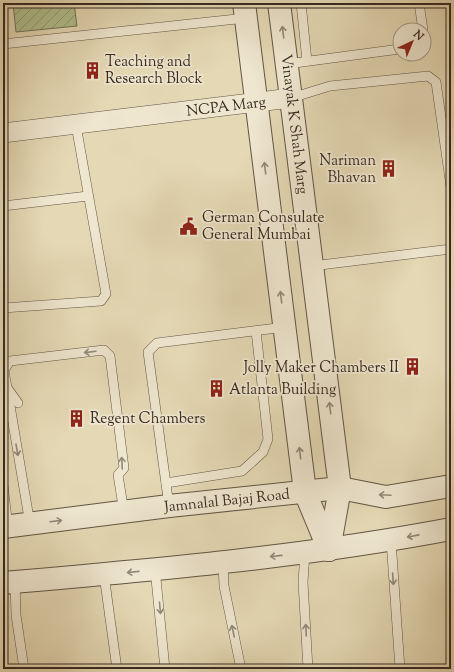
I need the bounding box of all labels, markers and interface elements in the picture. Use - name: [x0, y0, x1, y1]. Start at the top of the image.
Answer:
- north arrow: [392, 22, 432, 62]
- one-way arrow: [279, 26, 287, 39]
- text: N: [409, 26, 427, 44]
- place label: Teaching and Research Block: [105, 52, 203, 90]
- street label: Vinayak K Shah Marg: [274, 53, 313, 195]
- building icon: Teaching and Research Block: [82, 60, 102, 80]
- street label: NCPA Marg: [185, 92, 267, 123]
- place label: Nariman Bhavan: [319, 151, 376, 189]
- building icon: Nariman Bhavan: [379, 159, 399, 179]
- one-way arrow: [261, 162, 269, 175]
- place label: German Consulate General Mumbai: [202, 208, 325, 246]
- public building icon: German Consulate General Mumbai: [179, 216, 199, 236]
- one-way arrow: [277, 291, 285, 304]
- one-way arrow: [84, 348, 97, 356]
- building icon: Jolly Maker Chambers II: [402, 357, 422, 377]
- place label: Jolly Maker Chambers II: [242, 358, 399, 379]
- building icon: Atlanta Building: [206, 379, 226, 399]
- place label: Atlanta Building: [229, 380, 336, 401]
- one-way arrow: [326, 401, 334, 414]
- building icon: Regent Chambers: [67, 408, 87, 428]
- place label: Regent Chambers: [90, 409, 206, 430]
- one-way arrow: [14, 443, 22, 456]
- one-way arrow: [296, 447, 304, 460]
- one-way arrow: [119, 456, 126, 469]
- street label: Jamnalal Bajaj Road: [162, 484, 291, 519]
- one-way arrow: [379, 492, 392, 499]
- one-way arrow: [49, 517, 62, 525]
- one-way arrow: [407, 533, 420, 541]
- one-way arrow: [270, 552, 283, 560]
- one-way arrow: [127, 568, 140, 575]
- one-way arrow: [390, 572, 397, 585]
- one-way arrow: [157, 601, 164, 614]
- one-way arrow: [302, 624, 309, 637]
- one-way arrow: [229, 625, 237, 638]

